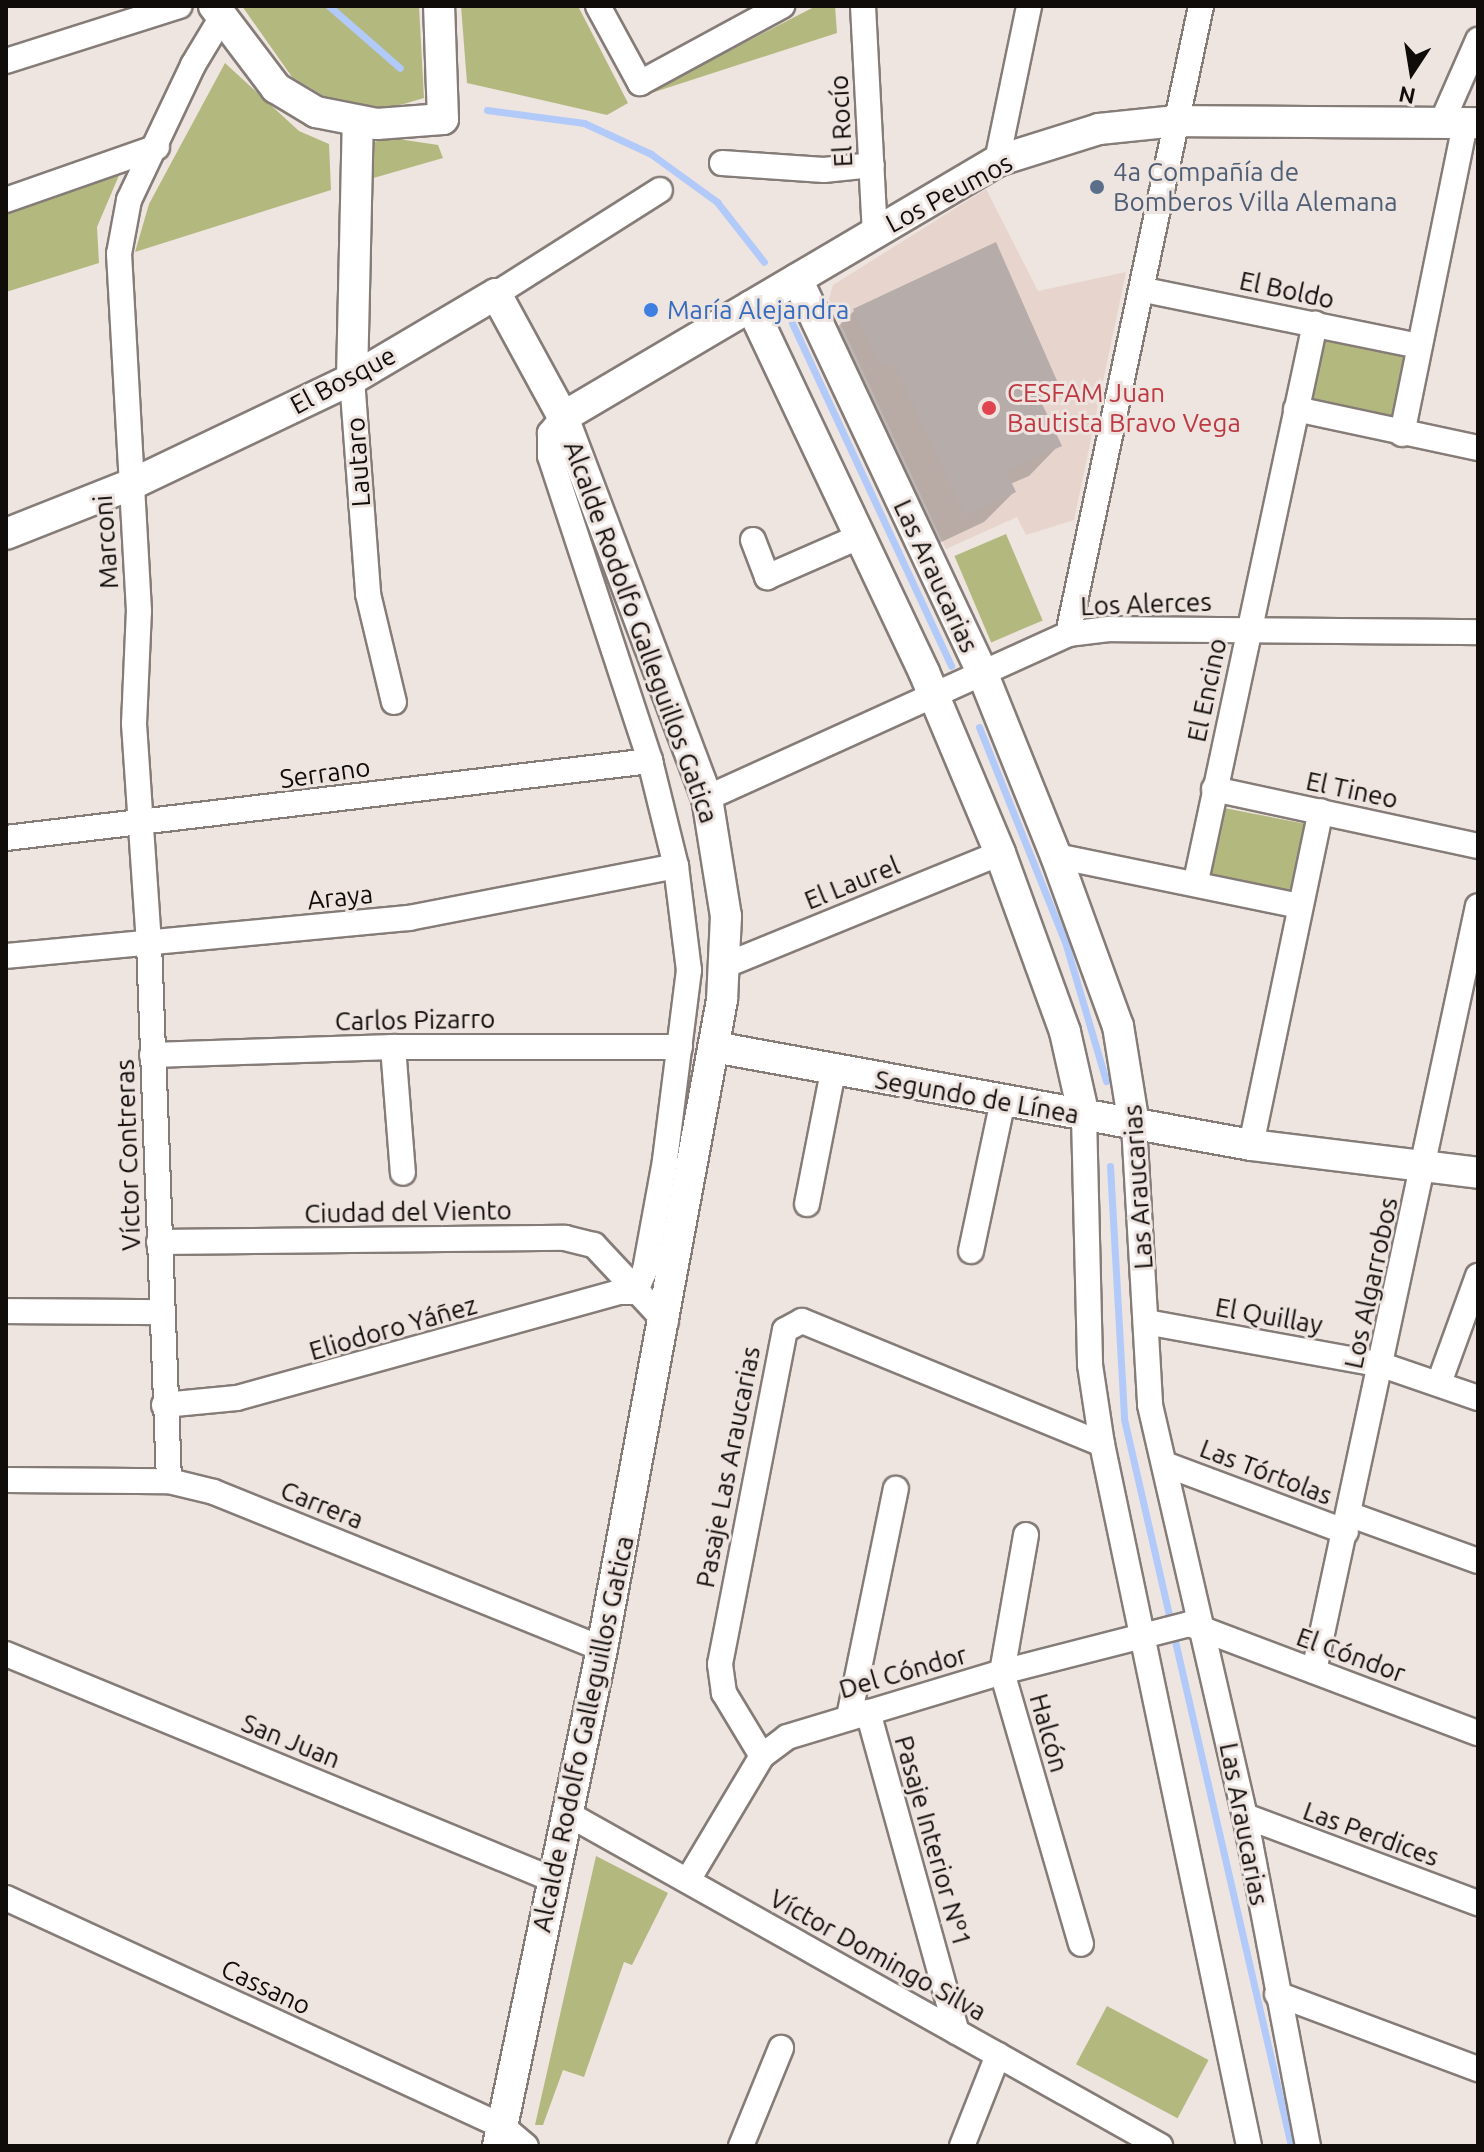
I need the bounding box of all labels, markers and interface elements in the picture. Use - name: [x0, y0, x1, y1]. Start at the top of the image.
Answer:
- north arrow: [1372, 32, 1452, 112]
- street label: El Rocío: [823, 74, 859, 168]
- text: N: [1396, 82, 1418, 110]
- street label: Los Peumos: [880, 147, 1018, 239]
- place label: 4a Compañía de Bomberos Villa Alemana: [1113, 156, 1398, 218]
- marker: 4a Compañía de Bomberos Villa Alemana: [1088, 178, 1106, 196]
- street label: El Boldo: [1237, 265, 1337, 315]
- place label: María Alejandra: [667, 294, 849, 326]
- marker: María Alejandra: [642, 301, 660, 319]
- street label: El Bosque: [285, 339, 401, 421]
- place label: CESFAM Juan Bautista Bravo Vega: [1007, 377, 1241, 438]
- marker: CESFAM Juan Bautista Bravo Vega: [978, 397, 1000, 419]
- street label: Lautaro: [339, 416, 377, 508]
- street label: Alcalde Rodolfo Galleguillos Gatica: [557, 437, 725, 827]
- street label: Marconi: [87, 494, 125, 590]
- street label: Las Araucarias: [887, 495, 985, 657]
- street label: Los Alerces: [1080, 586, 1212, 622]
- street label: El Encino: [1181, 635, 1233, 745]
- street label: Serrano: [278, 751, 372, 795]
- street label: El Tineo: [1303, 765, 1401, 815]
- street label: El Laurel: [800, 850, 904, 916]
- street label: Araya: [306, 878, 374, 916]
- street label: Carlos Pizarro: [335, 1003, 495, 1037]
- street label: Víctor Contreras: [109, 1059, 147, 1251]
- street label: Segundo de Línea: [873, 1064, 1081, 1130]
- street label: Las Araucarias: [1117, 1104, 1159, 1270]
- street label: Ciudad del Viento: [304, 1195, 512, 1229]
- street label: Los Algarrobos: [1338, 1195, 1404, 1371]
- street label: Eliodoro Yáñez: [306, 1289, 480, 1367]
- street label: El Quillay: [1213, 1291, 1325, 1341]
- street label: Pasaje Las Araucarias: [689, 1344, 767, 1590]
- street label: Las Tórtolas: [1196, 1433, 1336, 1511]
- street label: Carrera: [276, 1474, 368, 1536]
- street label: Alcalde Rodolfo Galleguillos Gatica: [526, 1533, 640, 1935]
- street label: El Cóndor: [1292, 1621, 1410, 1689]
- street label: Del Cóndor: [835, 1639, 971, 1705]
- street label: Halcón: [1023, 1690, 1075, 1776]
- street label: San Juan: [237, 1707, 345, 1775]
- street label: Pasaje Interior Nº1: [888, 1732, 978, 1950]
- street label: Las Araucarias: [1213, 1740, 1275, 1908]
- street label: Las Perdices: [1299, 1795, 1443, 1873]
- street label: Víctor Domingo Silva: [764, 1882, 992, 2028]
- street label: Cassano: [216, 1953, 316, 2021]

